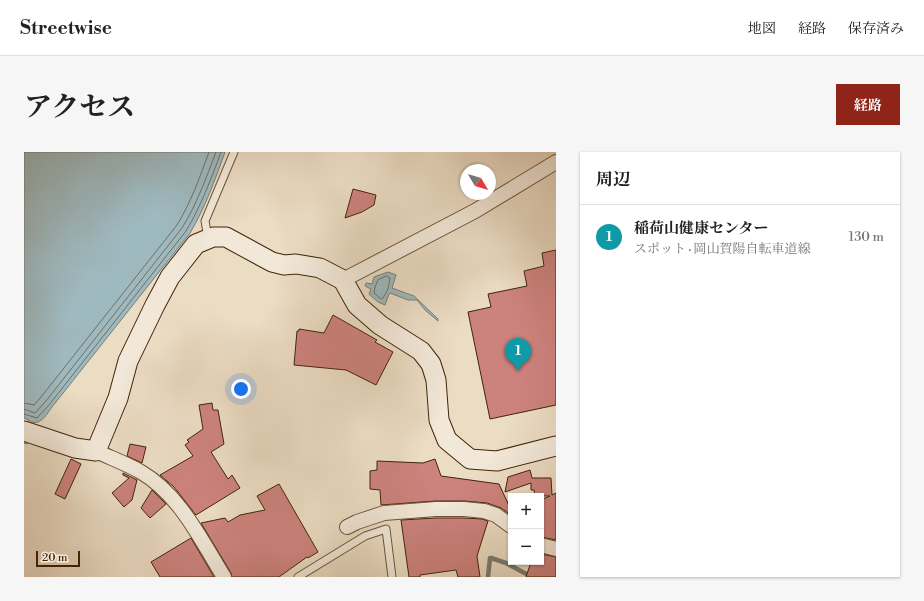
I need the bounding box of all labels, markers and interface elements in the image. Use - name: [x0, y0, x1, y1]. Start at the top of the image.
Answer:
- text: Streetwise: [20, 16, 112, 40]
- text: 地図: [748, 20, 776, 38]
- text: 経路: [798, 20, 826, 38]
- text: 保存済み: [848, 20, 904, 38]
- button: 経路: [836, 84, 900, 125]
- text: アクセス: [24, 90, 135, 125]
- north arrow: [460, 164, 496, 200]
- text: 周辺: [596, 169, 630, 191]
- text: 稲荷山健康センター: [634, 219, 768, 238]
- text: 1: [606, 229, 612, 245]
- text: 130 m: [849, 229, 884, 245]
- text: スポット · 岡山賀陽自転車道線: [634, 241, 811, 257]
- pin: 1: [505, 338, 531, 371]
- your location: [231, 379, 251, 399]
- map controls: [508, 493, 544, 565]
- button: +: [508, 493, 544, 529]
- button: −: [508, 529, 544, 565]
- scale bar: [36, 549, 80, 568]
- text: 20 m: [42, 551, 67, 565]

